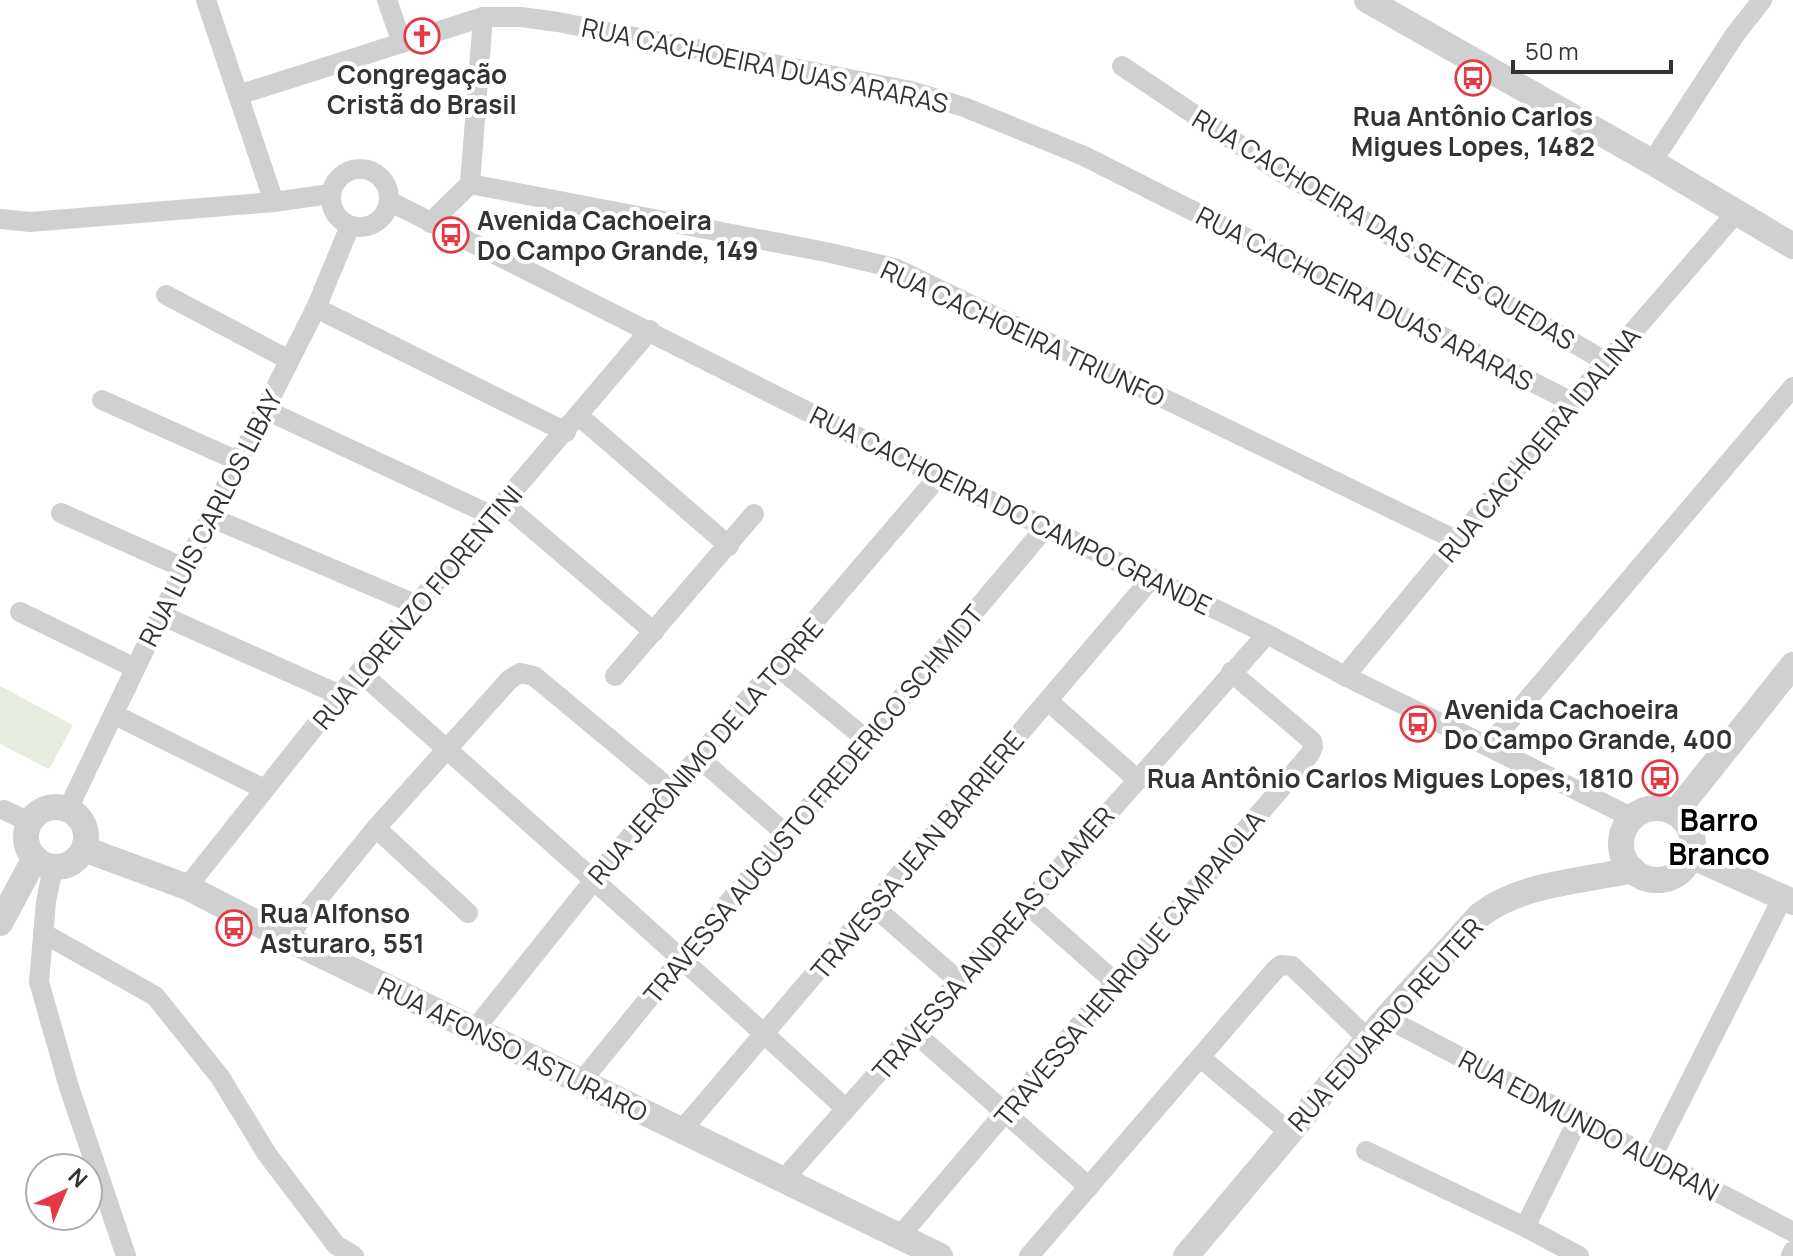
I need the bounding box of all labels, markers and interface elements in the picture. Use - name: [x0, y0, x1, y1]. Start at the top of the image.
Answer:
- street label: RUA CACHOEIRA DUAS ARARAS: [579, 9, 951, 121]
- church icon: Congregação Cristã do Brasil: [403, 17, 441, 55]
- scale bar: [1513, 24, 1671, 74]
- text: 50 m: [1525, 34, 1579, 67]
- place label: Congregação Cristã do Brasil: [327, 56, 517, 122]
- bus stop icon: Rua Antônio Carlos Migues Lopes, 1482: [1454, 59, 1492, 97]
- place label: Rua Antônio Carlos Migues Lopes, 1482: [1351, 98, 1595, 164]
- street label: RUA CACHOEIRA DAS SETES QUEDAS: [1186, 100, 1582, 358]
- street label: RUA CACHOEIRA DUAS ARARAS: [1190, 197, 1540, 399]
- place label: Avenida Cachoeira Do Campo Grande, 149: [477, 202, 758, 268]
- bus stop icon: Avenida Cachoeira Do Campo Grande, 149: [432, 216, 470, 254]
- street label: RUA CACHOEIRA TRIUNFO: [875, 251, 1171, 415]
- street label: RUA CACHOEIRA IDALINA: [1430, 319, 1648, 569]
- street label: RUA LUIS CARLOS LIBAY: [130, 383, 290, 652]
- street label: RUA CACHOEIRA DO CAMPO GRANDE: [804, 397, 1218, 623]
- street label: RUA LORENZO FIORENTINI: [304, 477, 530, 737]
- street label: TRAVESSA AUGUSTO FREDERICO SCHMIDT: [635, 597, 991, 1011]
- street label: RUA JERÔNIMO DE LA TORRE: [579, 610, 831, 892]
- place label: Avenida Cachoeira Do Campo Grande, 400: [1444, 691, 1733, 757]
- bus stop icon: Avenida Cachoeira Do Campo Grande, 400: [1399, 705, 1437, 743]
- street label: TRAVESSA JEAN BARRIERE: [802, 723, 1032, 987]
- bus stop icon: Rua Antônio Carlos Migues Lopes, 1810: [1641, 759, 1679, 797]
- place label: Rua Antônio Carlos Migues Lopes, 1810: [1147, 760, 1634, 796]
- street label: TRAVESSA ANDREAS CLAMER: [864, 798, 1122, 1088]
- district label: Barro Branco: [1668, 799, 1770, 874]
- street label: TRAVESSA HENRIQUE CAMPAIOLA: [986, 802, 1272, 1134]
- place label: Rua Alfonso Asturaro, 551: [260, 895, 425, 961]
- bus stop icon: Rua Alfonso Asturaro, 551: [215, 909, 253, 947]
- street label: RUA EDUARDO REUTER: [1279, 909, 1491, 1139]
- street label: RUA AFONSO ASTURARO: [372, 968, 654, 1130]
- street label: RUA EDMUNDO AUDRAN: [1453, 1041, 1725, 1209]
- north arrow: [24, 1152, 104, 1232]
- text: N: [62, 1161, 94, 1194]

